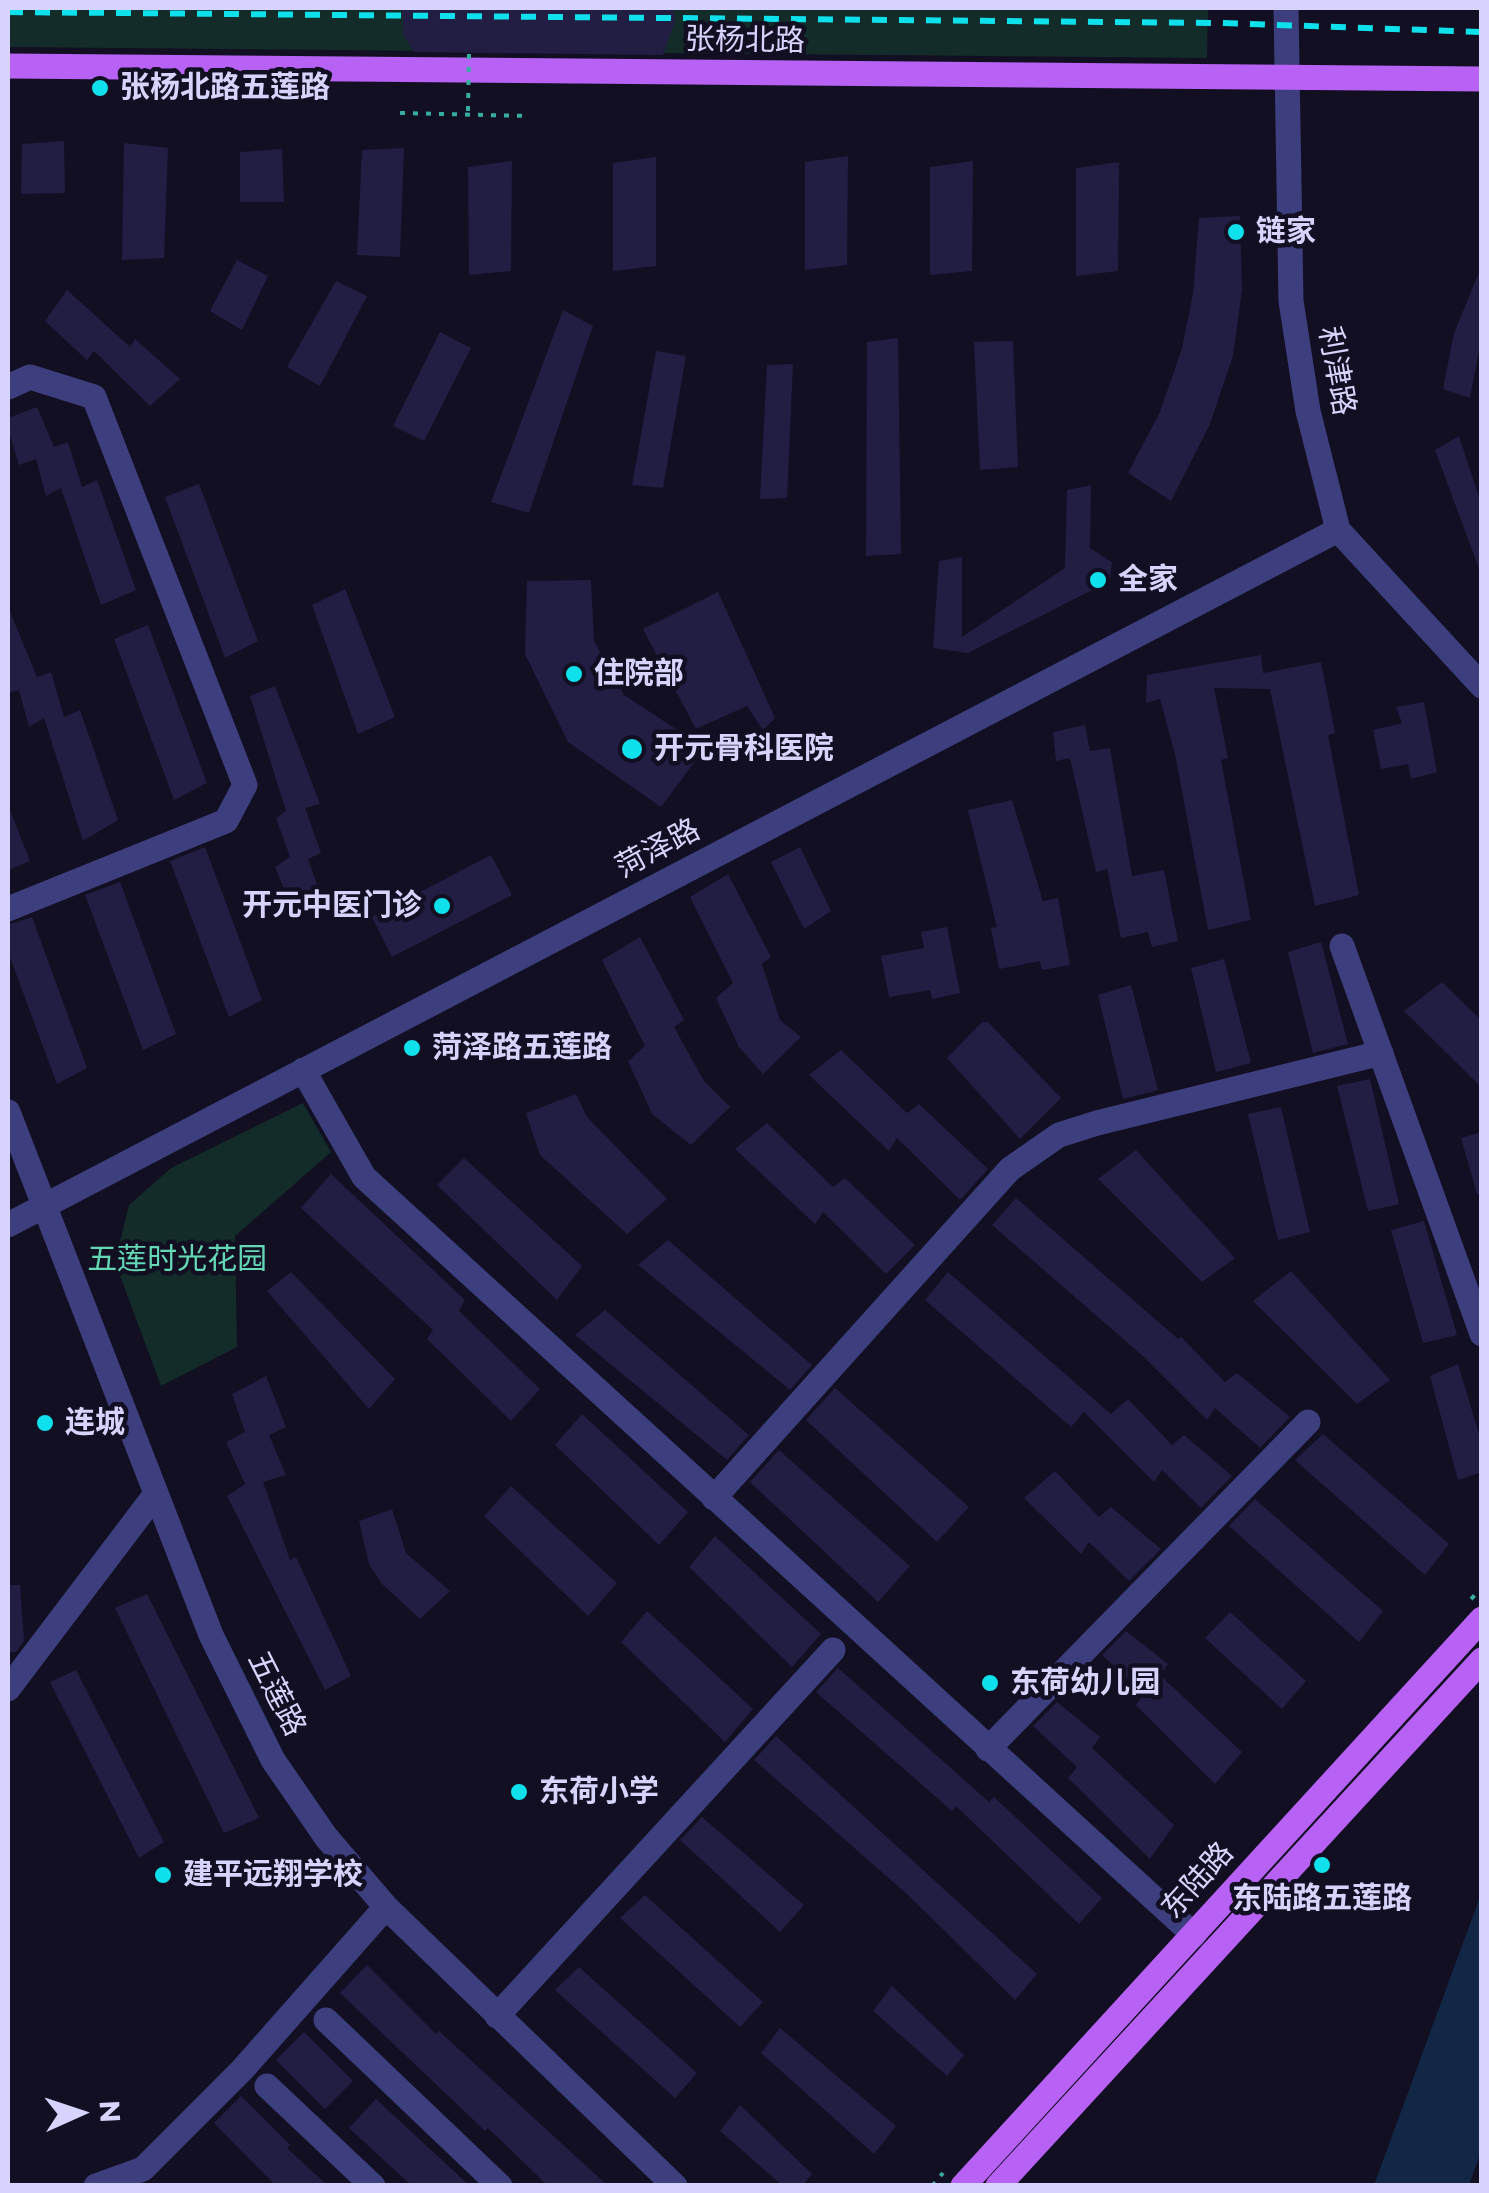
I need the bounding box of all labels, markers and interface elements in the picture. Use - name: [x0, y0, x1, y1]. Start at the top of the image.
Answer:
- street label: 张杨北路: [685, 22, 805, 60]
- place label: 张杨北路五莲路: [120, 70, 330, 106]
- marker: 张杨北路五莲路: [89, 77, 111, 99]
- place label: 链家: [1256, 214, 1316, 250]
- marker: 链家: [1225, 221, 1247, 243]
- street label: 利津路: [1310, 324, 1362, 418]
- place label: 全家: [1118, 562, 1178, 598]
- marker: 全家: [1087, 569, 1109, 591]
- place label: 住院部: [594, 656, 684, 692]
- marker: 住院部: [563, 663, 585, 685]
- place label: 开元骨科医院: [654, 731, 834, 767]
- marker: 开元骨科医院: [619, 736, 645, 762]
- street label: 菏泽路: [610, 812, 706, 886]
- place label: 开元中医门诊: [242, 888, 422, 924]
- marker: 开元中医门诊: [431, 895, 453, 917]
- place label: 菏泽路五莲路: [432, 1030, 612, 1066]
- marker: 菏泽路五莲路: [401, 1037, 423, 1059]
- park label: 五莲时光花园: [87, 1242, 267, 1278]
- place label: 连城: [65, 1405, 125, 1441]
- marker: 连城: [34, 1412, 56, 1434]
- street label: 五莲路: [240, 1646, 312, 1742]
- place label: 东荷幼儿园: [1010, 1665, 1160, 1701]
- marker: 东荷幼儿园: [979, 1672, 1001, 1694]
- place label: 东荷小学: [539, 1774, 659, 1810]
- marker: 东荷小学: [508, 1781, 530, 1803]
- street label: 东陆路: [1155, 1836, 1241, 1926]
- marker: 东陆路五莲路: [1311, 1854, 1333, 1876]
- place label: 建平远翔学校: [183, 1857, 363, 1893]
- marker: 建平远翔学校: [152, 1864, 174, 1886]
- place label: 东陆路五莲路: [1232, 1881, 1412, 1917]
- north arrow: [30, 2063, 130, 2163]
- text: N: [92, 2099, 128, 2124]

